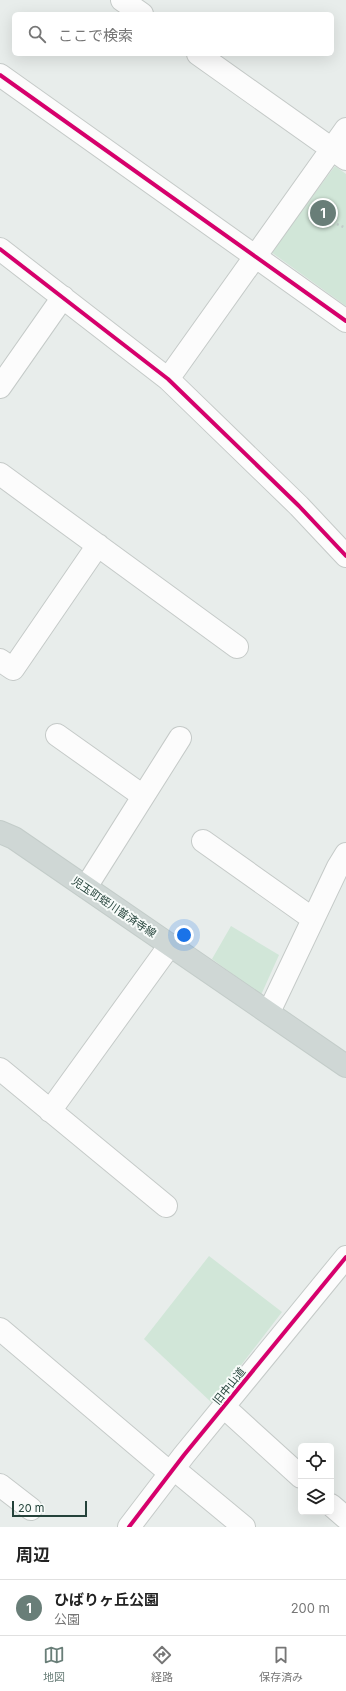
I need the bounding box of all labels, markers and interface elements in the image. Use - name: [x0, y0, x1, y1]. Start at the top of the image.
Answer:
- search box: [12, 12, 334, 56]
- icon: search: [26, 23, 48, 45]
- text: ここで検索: [58, 26, 133, 45]
- pin: 1: [310, 198, 336, 228]
- street label: 児玉町蛭川普済寺線: [69, 874, 159, 940]
- your location: [174, 925, 194, 945]
- street label: 旧中山道: [210, 1364, 248, 1408]
- map controls: [298, 1443, 334, 1515]
- button: locate: [298, 1443, 334, 1479]
- button: layers: [298, 1479, 334, 1515]
- scale bar: [12, 1499, 87, 1518]
- text: 20 m: [18, 1501, 44, 1515]
- text: 周辺: [16, 1545, 50, 1565]
- text: ひばりヶ丘公園: [54, 1590, 159, 1609]
- text: 1: [26, 1600, 32, 1616]
- text: 200 m: [291, 1600, 330, 1616]
- text: 公園: [54, 1611, 80, 1627]
- tab: 地図: [43, 1644, 65, 1684]
- tab: 経路: [151, 1644, 173, 1684]
- tab: 保存済み: [259, 1644, 303, 1684]

